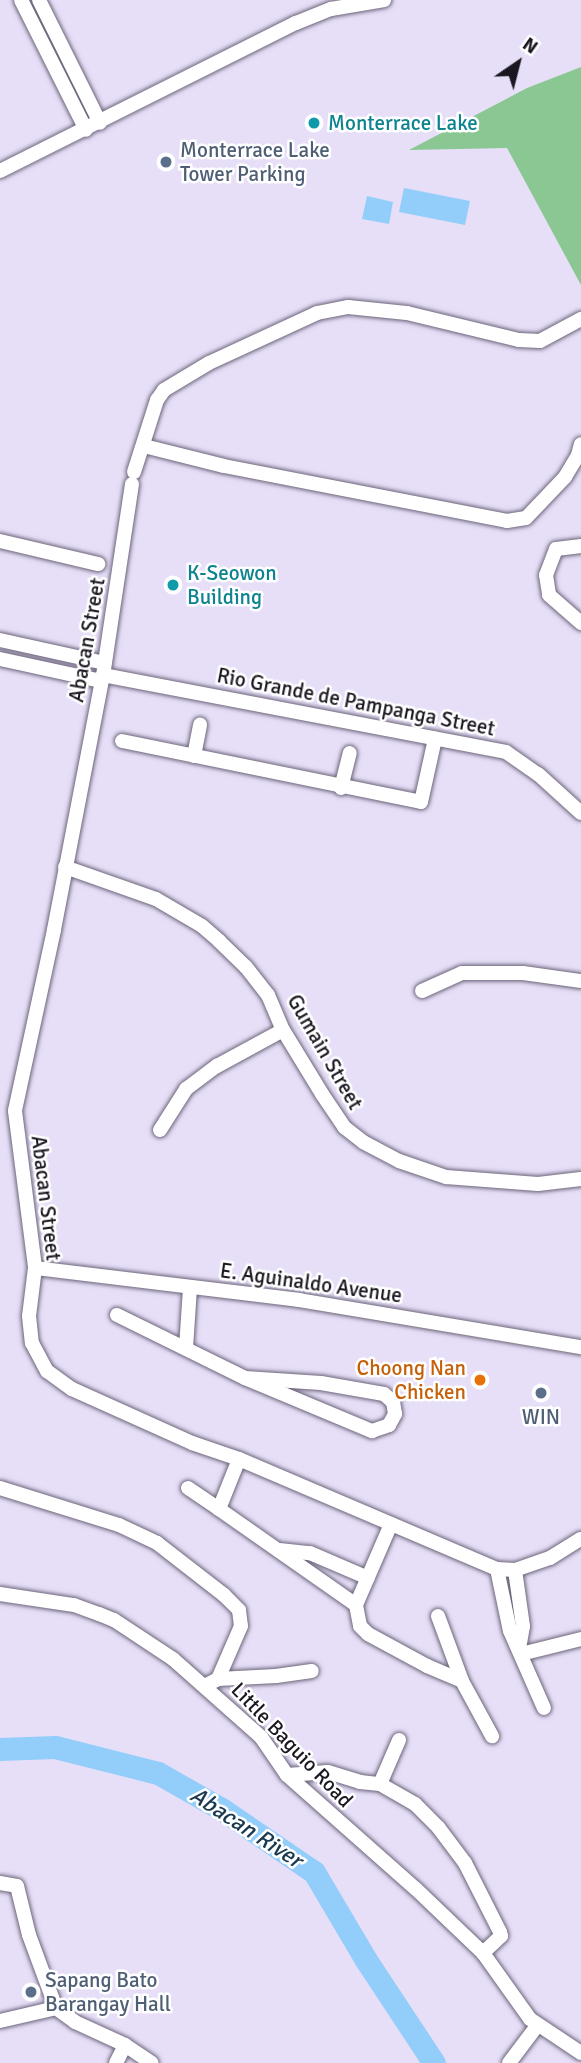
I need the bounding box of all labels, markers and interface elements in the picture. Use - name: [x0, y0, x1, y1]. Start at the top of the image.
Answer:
- north arrow: [483, 28, 553, 98]
- text: N: [518, 32, 542, 59]
- place label: Monterrace Lake: [328, 110, 478, 136]
- marker: Monterrace Lake: [306, 115, 322, 131]
- place label: Monterrace Lake Tower Parking: [180, 137, 330, 187]
- marker: Monterrace Lake Tower Parking: [158, 154, 174, 170]
- place label: K-Seowon Building: [187, 560, 277, 610]
- street label: Abacan Street: [64, 576, 110, 704]
- marker: K-Seowon Building: [165, 577, 181, 593]
- street label: Rio Grande de Pampanga Street: [215, 663, 497, 741]
- street label: Gumain Street: [282, 990, 368, 1114]
- street label: Abacan Street: [26, 1134, 66, 1262]
- street label: E. Aguinaldo Avenue: [218, 1258, 404, 1308]
- place label: Choong Nan Chicken: [357, 1355, 466, 1405]
- marker: Choong Nan Chicken: [472, 1372, 488, 1388]
- marker: WIN: [533, 1385, 549, 1401]
- place label: WIN: [522, 1404, 560, 1430]
- street label: Little Baguio Road: [226, 1677, 358, 1813]
- water label: Abacan River: [185, 1782, 307, 1874]
- place label: Sapang Bato Barangay Hall: [45, 1967, 171, 2017]
- marker: Sapang Bato Barangay Hall: [23, 1984, 39, 2000]

